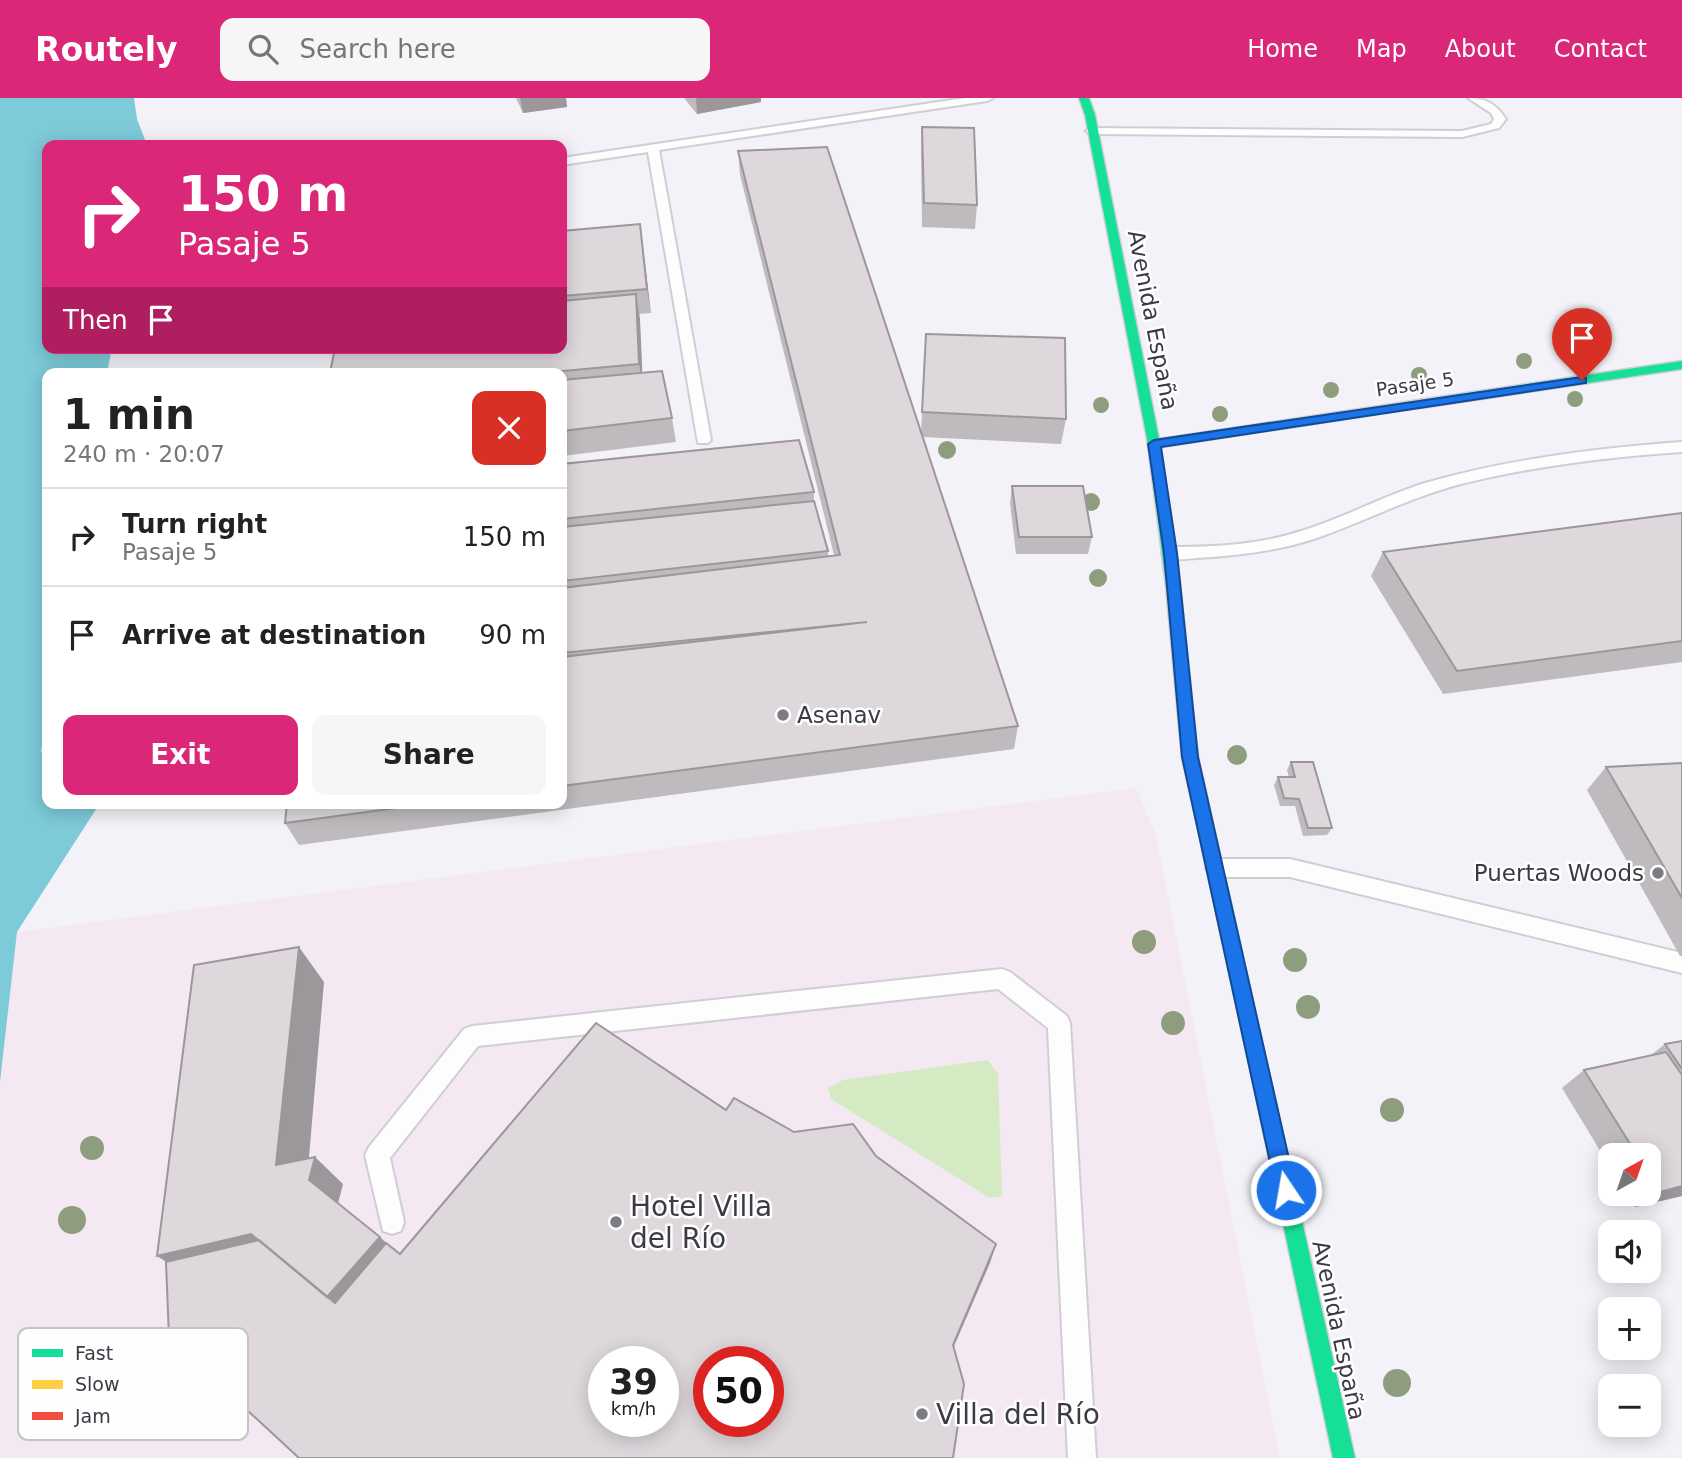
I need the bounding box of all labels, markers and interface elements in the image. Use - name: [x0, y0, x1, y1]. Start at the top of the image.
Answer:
- search box: [220, 18, 710, 81]
- text: Routely: [35, 30, 178, 69]
- icon: search: [244, 30, 282, 68]
- text: Search here: [300, 34, 456, 64]
- text: Home: [1247, 35, 1318, 63]
- text: Map: [1356, 35, 1407, 63]
- text: About: [1445, 35, 1516, 63]
- text: Contact: [1554, 35, 1647, 63]
- text: 150 m: [178, 166, 348, 223]
- icon: right: [63, 168, 154, 259]
- text: Pasaje 5: [178, 225, 311, 263]
- street label: Avenida España: [1123, 228, 1183, 412]
- icon: arrive: [142, 301, 180, 339]
- text: Then: [63, 305, 128, 335]
- pin: [1552, 308, 1612, 380]
- icon: arrive: [1563, 319, 1601, 357]
- street label: Pasaje 5: [1374, 368, 1456, 400]
- text: 1 min: [63, 390, 195, 439]
- button: close: [472, 391, 546, 465]
- text: 240 m · 20:07: [63, 441, 225, 467]
- text: Turn right: [122, 509, 267, 539]
- icon: right: [63, 518, 101, 556]
- text: 150 m: [463, 522, 546, 552]
- text: Pasaje 5: [122, 539, 218, 565]
- icon: arrive: [63, 616, 101, 654]
- text: Arrive at destination: [122, 620, 426, 650]
- text: 90 m: [479, 620, 546, 650]
- place label: Asenav: [797, 702, 881, 728]
- marker: Asenav: [775, 707, 791, 723]
- button: Exit: [63, 715, 298, 795]
- button: Share: [312, 715, 546, 795]
- place label: Puertas Woods: [1474, 860, 1644, 886]
- marker: Puertas Woods: [1650, 865, 1666, 881]
- north arrow: [1598, 1143, 1661, 1206]
- map controls: [1598, 1143, 1661, 1437]
- position arrow: [1249, 1153, 1323, 1227]
- place label: Hotel Villa del Río: [630, 1190, 772, 1255]
- marker: Hotel Villa del Río: [608, 1214, 624, 1230]
- button: sound: [1598, 1220, 1661, 1283]
- street label: Avenida España: [1307, 1238, 1371, 1422]
- button: +: [1598, 1297, 1661, 1360]
- legend: [18, 1328, 248, 1440]
- text: Fast: [75, 1342, 113, 1364]
- speed limit sign: 50: [693, 1346, 784, 1437]
- text: 39: [609, 1362, 658, 1402]
- text: Slow: [75, 1373, 120, 1395]
- button: −: [1598, 1374, 1661, 1437]
- text: km/h: [611, 1398, 656, 1419]
- place label: Villa del Río: [936, 1398, 1100, 1431]
- text: Jam: [74, 1405, 111, 1427]
- marker: Villa del Río: [914, 1406, 930, 1422]

